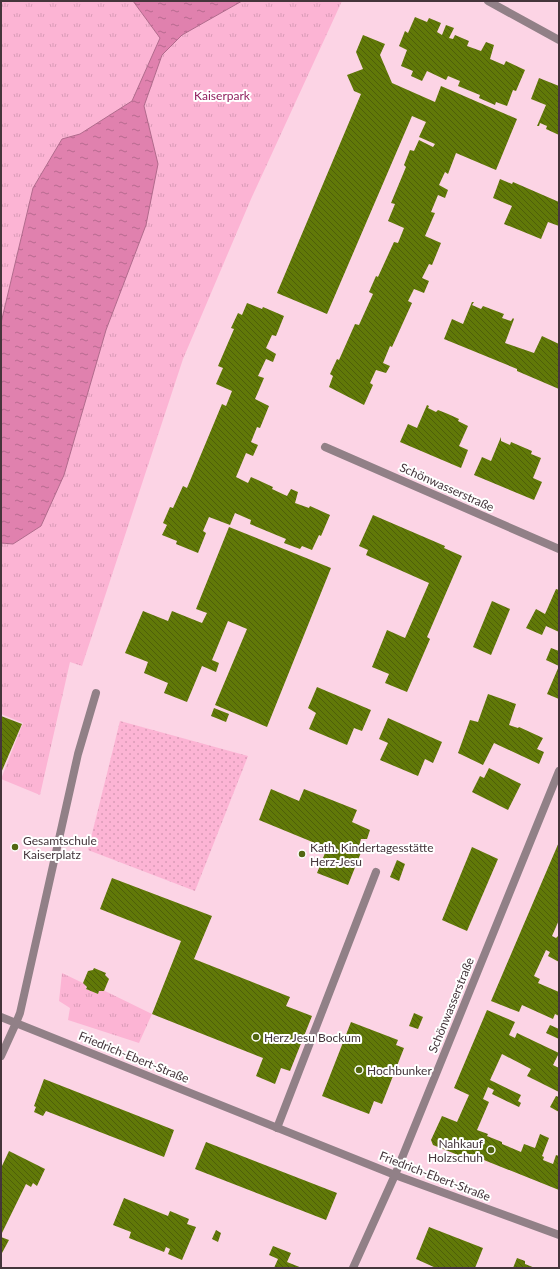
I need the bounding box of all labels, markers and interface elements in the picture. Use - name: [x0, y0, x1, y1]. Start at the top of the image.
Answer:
- park label: Kaiserpark: [194, 88, 251, 103]
- street label: Schönwasserstraße: [397, 459, 497, 515]
- place label: Gesamtschule Kaiserplatz: [23, 833, 97, 862]
- place label: Kath. Kindertagesstätte Herz-Jesu: [310, 840, 433, 869]
- marker: Gesamtschule Kaiserplatz: [10, 842, 20, 852]
- marker: Kath. Kindertagesstätte Herz-Jesu: [297, 849, 307, 859]
- street label: Schönwasserstraße: [425, 955, 477, 1055]
- street label: Friedrich-Ebert-Straße: [77, 1028, 191, 1086]
- place label: Herz Jesu Bockum: [264, 1030, 361, 1045]
- marker: Herz Jesu Bockum: [251, 1032, 261, 1042]
- place label: Hochbunker: [367, 1063, 432, 1078]
- marker: Hochbunker: [354, 1065, 364, 1075]
- place label: Nahkauf Holzschuh: [428, 1136, 484, 1165]
- marker: Nahkauf Holzschuh: [486, 1145, 496, 1155]
- street label: Friedrich-Ebert-Straße: [377, 1148, 493, 1204]

